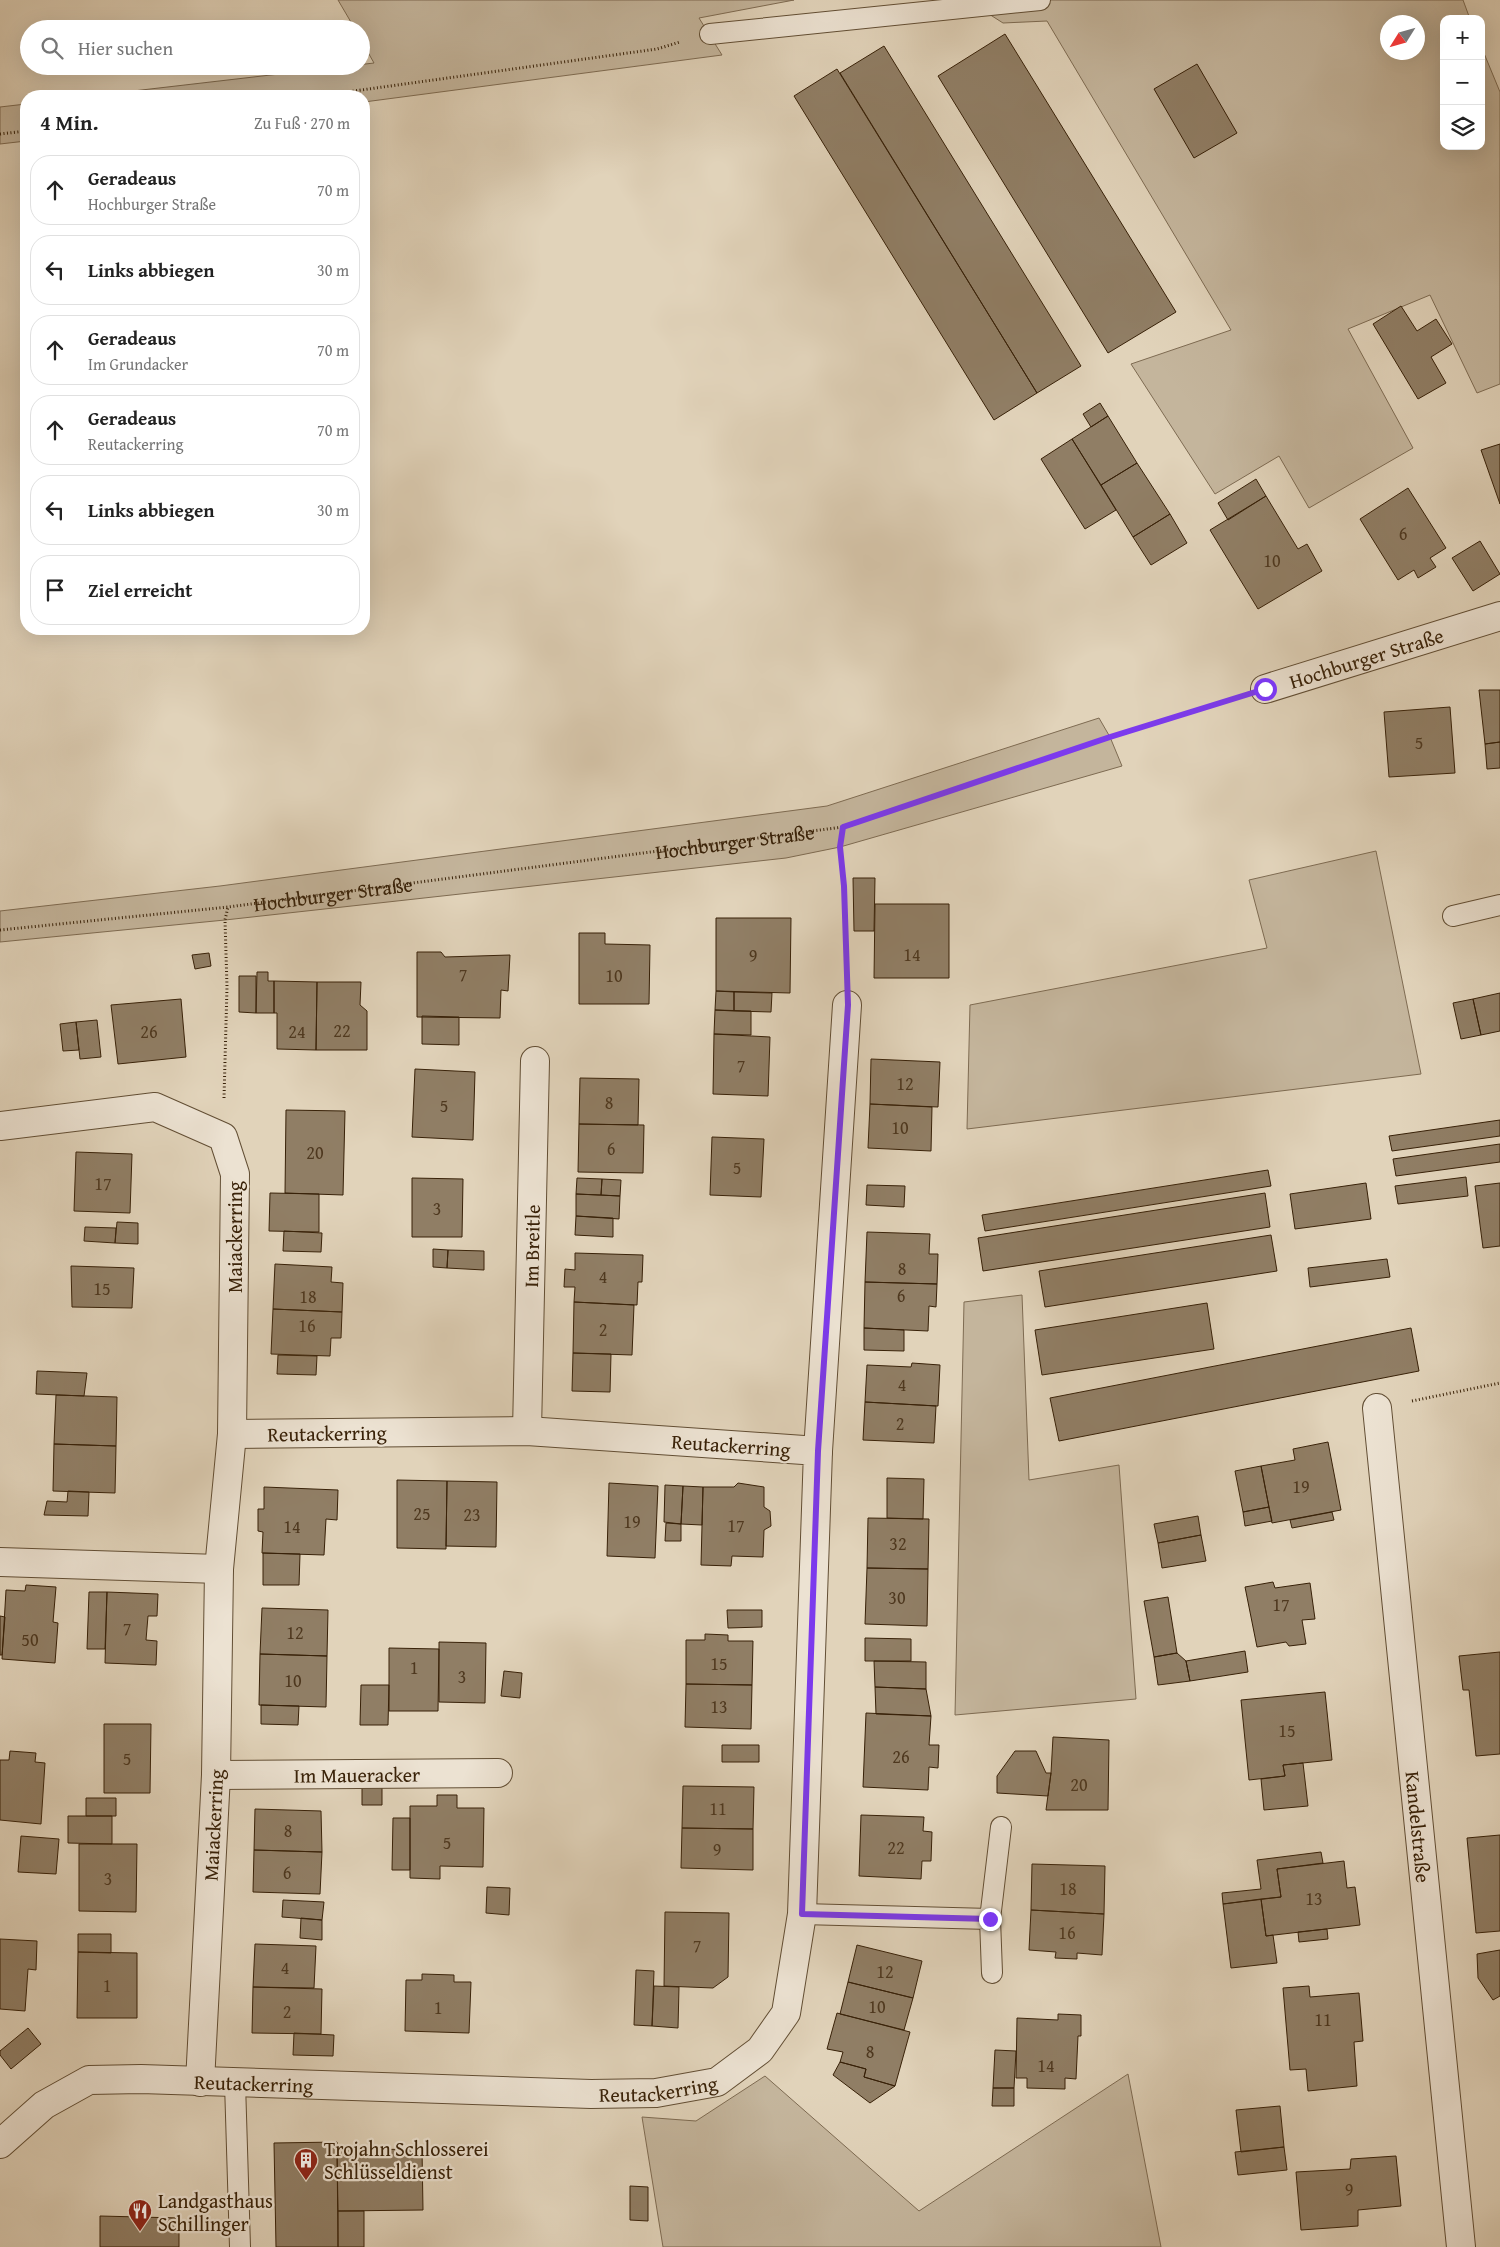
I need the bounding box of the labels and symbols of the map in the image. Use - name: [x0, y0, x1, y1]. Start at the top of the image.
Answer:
- north arrow: [1380, 15, 1425, 60]
- house number: 6: [1399, 520, 1407, 547]
- house number: 10: [1263, 547, 1281, 574]
- street label: Hochburger Straße: [1285, 620, 1447, 695]
- route start: [1254, 678, 1277, 701]
- house number: 5: [1415, 729, 1423, 756]
- street label: Hochburger Straße: [653, 816, 816, 866]
- street label: Hochburger Straße: [252, 869, 414, 918]
- house number: 14: [903, 941, 921, 968]
- house number: 9: [749, 942, 757, 969]
- house number: 7: [459, 961, 467, 988]
- house number: 10: [605, 962, 623, 989]
- house number: 22: [333, 1017, 351, 1044]
- house number: 26: [140, 1018, 158, 1045]
- house number: 24: [288, 1018, 306, 1045]
- house number: 7: [737, 1052, 745, 1079]
- house number: 12: [896, 1070, 914, 1097]
- house number: 8: [605, 1089, 613, 1116]
- house number: 5: [440, 1092, 448, 1119]
- house number: 10: [891, 1114, 909, 1141]
- house number: 6: [607, 1135, 615, 1162]
- house number: 20: [306, 1139, 324, 1166]
- house number: 5: [733, 1154, 741, 1181]
- house number: 17: [94, 1170, 112, 1197]
- street label: Maiackerring: [220, 1181, 249, 1293]
- house number: 3: [433, 1195, 441, 1222]
- street label: Im Breitle: [516, 1204, 546, 1288]
- house number: 8: [898, 1255, 906, 1282]
- house number: 4: [599, 1263, 607, 1290]
- house number: 15: [93, 1275, 111, 1302]
- house number: 6: [897, 1282, 905, 1309]
- house number: 18: [299, 1283, 317, 1310]
- house number: 16: [298, 1312, 316, 1339]
- house number: 2: [599, 1316, 607, 1343]
- house number: 4: [898, 1371, 906, 1398]
- house number: 2: [896, 1410, 904, 1437]
- street label: Reutackerring: [267, 1417, 387, 1449]
- street label: Reutackerring: [671, 1426, 792, 1464]
- house number: 19: [1292, 1473, 1310, 1500]
- house number: 25: [413, 1500, 431, 1527]
- house number: 23: [463, 1501, 481, 1528]
- house number: 19: [623, 1508, 641, 1535]
- house number: 17: [727, 1512, 745, 1539]
- house number: 14: [283, 1513, 301, 1540]
- house number: 32: [889, 1530, 907, 1557]
- house number: 30: [888, 1584, 906, 1611]
- house number: 17: [1272, 1591, 1290, 1618]
- house number: 7: [123, 1615, 131, 1642]
- house number: 12: [286, 1619, 304, 1646]
- house number: 50: [21, 1626, 39, 1653]
- house number: 15: [710, 1650, 728, 1677]
- house number: 1: [410, 1654, 418, 1681]
- house number: 3: [458, 1663, 466, 1690]
- house number: 10: [284, 1667, 302, 1694]
- house number: 13: [710, 1693, 728, 1720]
- house number: 15: [1278, 1717, 1296, 1744]
- house number: 26: [892, 1743, 910, 1770]
- house number: 5: [123, 1745, 131, 1772]
- street label: Im Maueracker: [294, 1759, 420, 1789]
- street label: Maiackerring: [196, 1768, 230, 1882]
- street label: Kandelstraße: [1399, 1770, 1439, 1884]
- house number: 20: [1070, 1771, 1088, 1798]
- house number: 11: [709, 1795, 727, 1822]
- house number: 8: [284, 1817, 292, 1844]
- house number: 5: [443, 1829, 451, 1856]
- house number: 22: [887, 1834, 905, 1861]
- house number: 9: [713, 1836, 721, 1863]
- house number: 6: [283, 1859, 291, 1886]
- house number: 3: [104, 1865, 112, 1892]
- house number: 18: [1059, 1875, 1077, 1902]
- house number: 13: [1305, 1885, 1323, 1912]
- route end: [979, 1908, 1002, 1931]
- house number: 16: [1058, 1919, 1076, 1946]
- house number: 7: [693, 1932, 701, 1959]
- house number: 4: [281, 1954, 289, 1981]
- house number: 12: [876, 1958, 894, 1985]
- house number: 1: [103, 1972, 111, 1999]
- house number: 10: [868, 1993, 886, 2020]
- house number: 1: [434, 1994, 442, 2021]
- house number: 2: [283, 1998, 291, 2025]
- house number: 11: [1314, 2006, 1332, 2033]
- house number: 8: [866, 2038, 874, 2065]
- house number: 14: [1037, 2052, 1055, 2079]
- street label: Reutackerring: [194, 2066, 314, 2099]
- street label: Reutackerring: [599, 2068, 720, 2108]
- place label: Trojahn Schlosserei Schlüsseldienst: [324, 2134, 489, 2186]
- building icon: Trojahn Schlosserei Schlüsseldienst: [293, 2147, 319, 2181]
- house number: 9: [1345, 2176, 1353, 2203]
- place label: Landgasthaus Schillinger: [158, 2186, 273, 2238]
- restaurant icon: Landgasthaus Schillinger: [127, 2198, 153, 2232]

